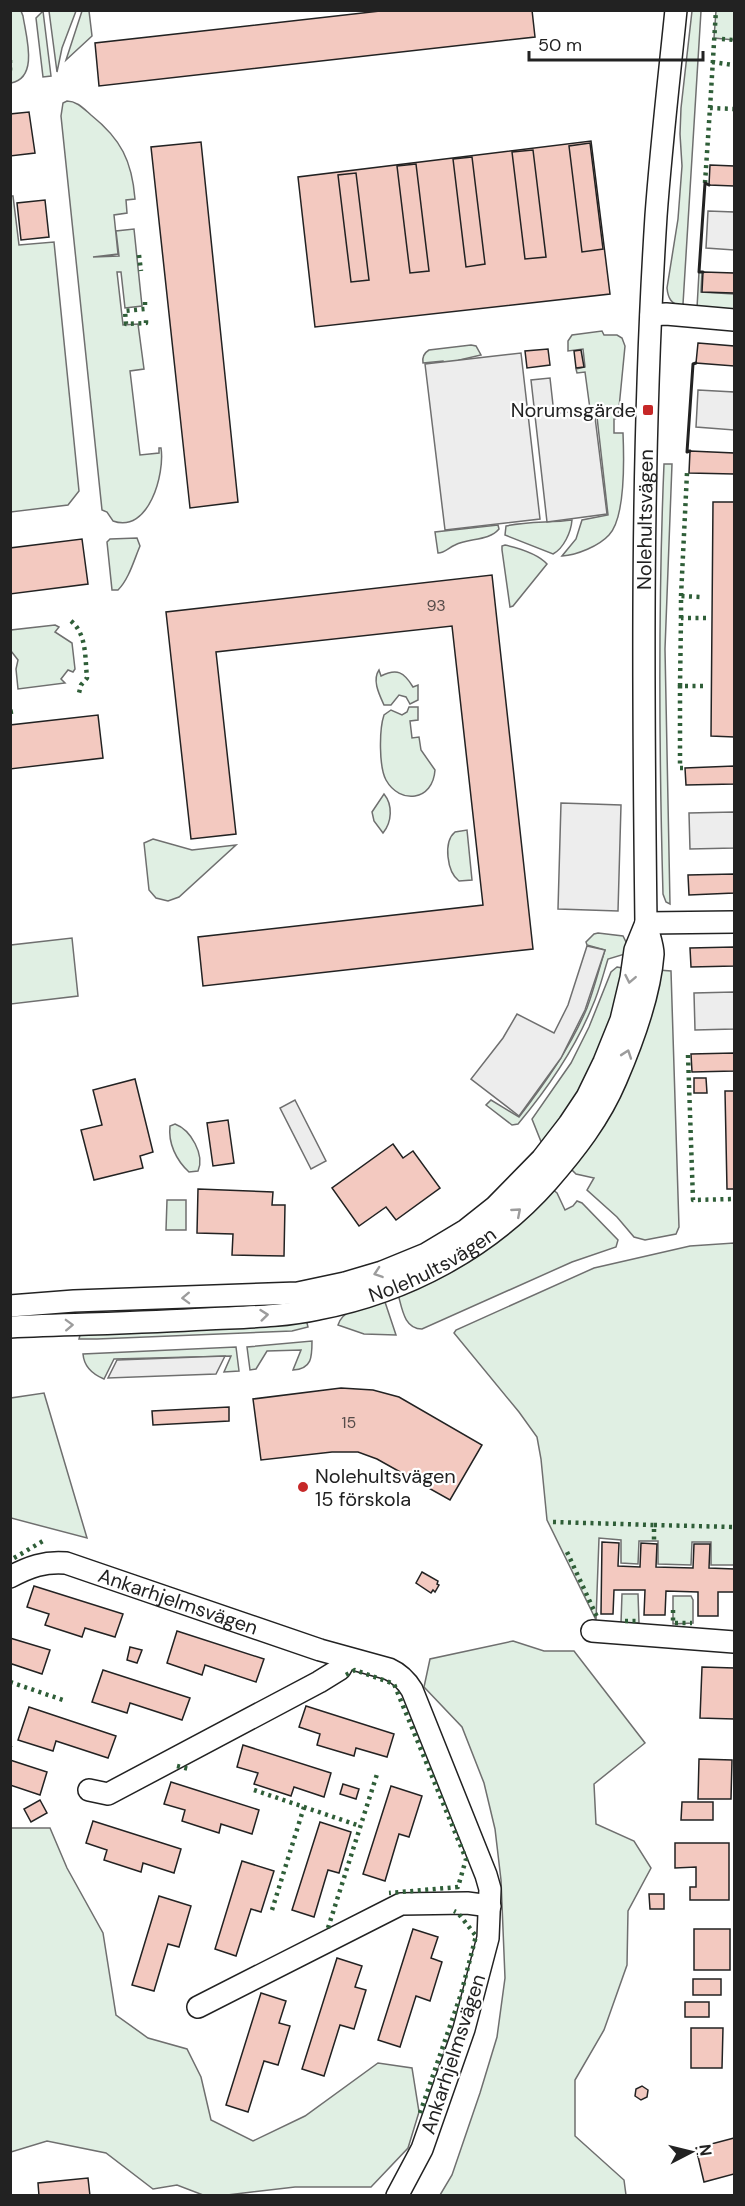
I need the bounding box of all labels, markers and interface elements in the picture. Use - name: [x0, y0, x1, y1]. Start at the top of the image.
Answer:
- scale bar: [529, 24, 703, 62]
- text: 50 m: [538, 33, 582, 57]
- place label: Norumsgärde: [511, 397, 636, 423]
- marker: Norumsgärde: [641, 403, 655, 417]
- street label: Nolehultsvägen: [631, 449, 659, 590]
- house number: 93: [426, 595, 446, 616]
- one-way arrow: [624, 974, 637, 984]
- one-way arrow: [620, 1049, 632, 1060]
- one-way arrow: [510, 1208, 521, 1219]
- street label: Nolehultsvägen: [365, 1221, 501, 1308]
- one-way arrow: [373, 1265, 384, 1278]
- one-way arrow: [182, 1292, 191, 1305]
- one-way arrow: [259, 1309, 268, 1322]
- one-way arrow: [64, 1318, 73, 1331]
- house number: 15: [342, 1412, 356, 1433]
- place label: Nolehultsvägen 15 förskola: [315, 1463, 456, 1512]
- marker: Nolehultsvägen 15 förskola: [296, 1480, 310, 1494]
- street label: Ankarhjelmsvägen: [95, 1562, 261, 1641]
- street label: Ankarhjelmsvägen: [415, 1971, 491, 2137]
- north arrow: [661, 2122, 721, 2182]
- text: N: [694, 2143, 717, 2157]

